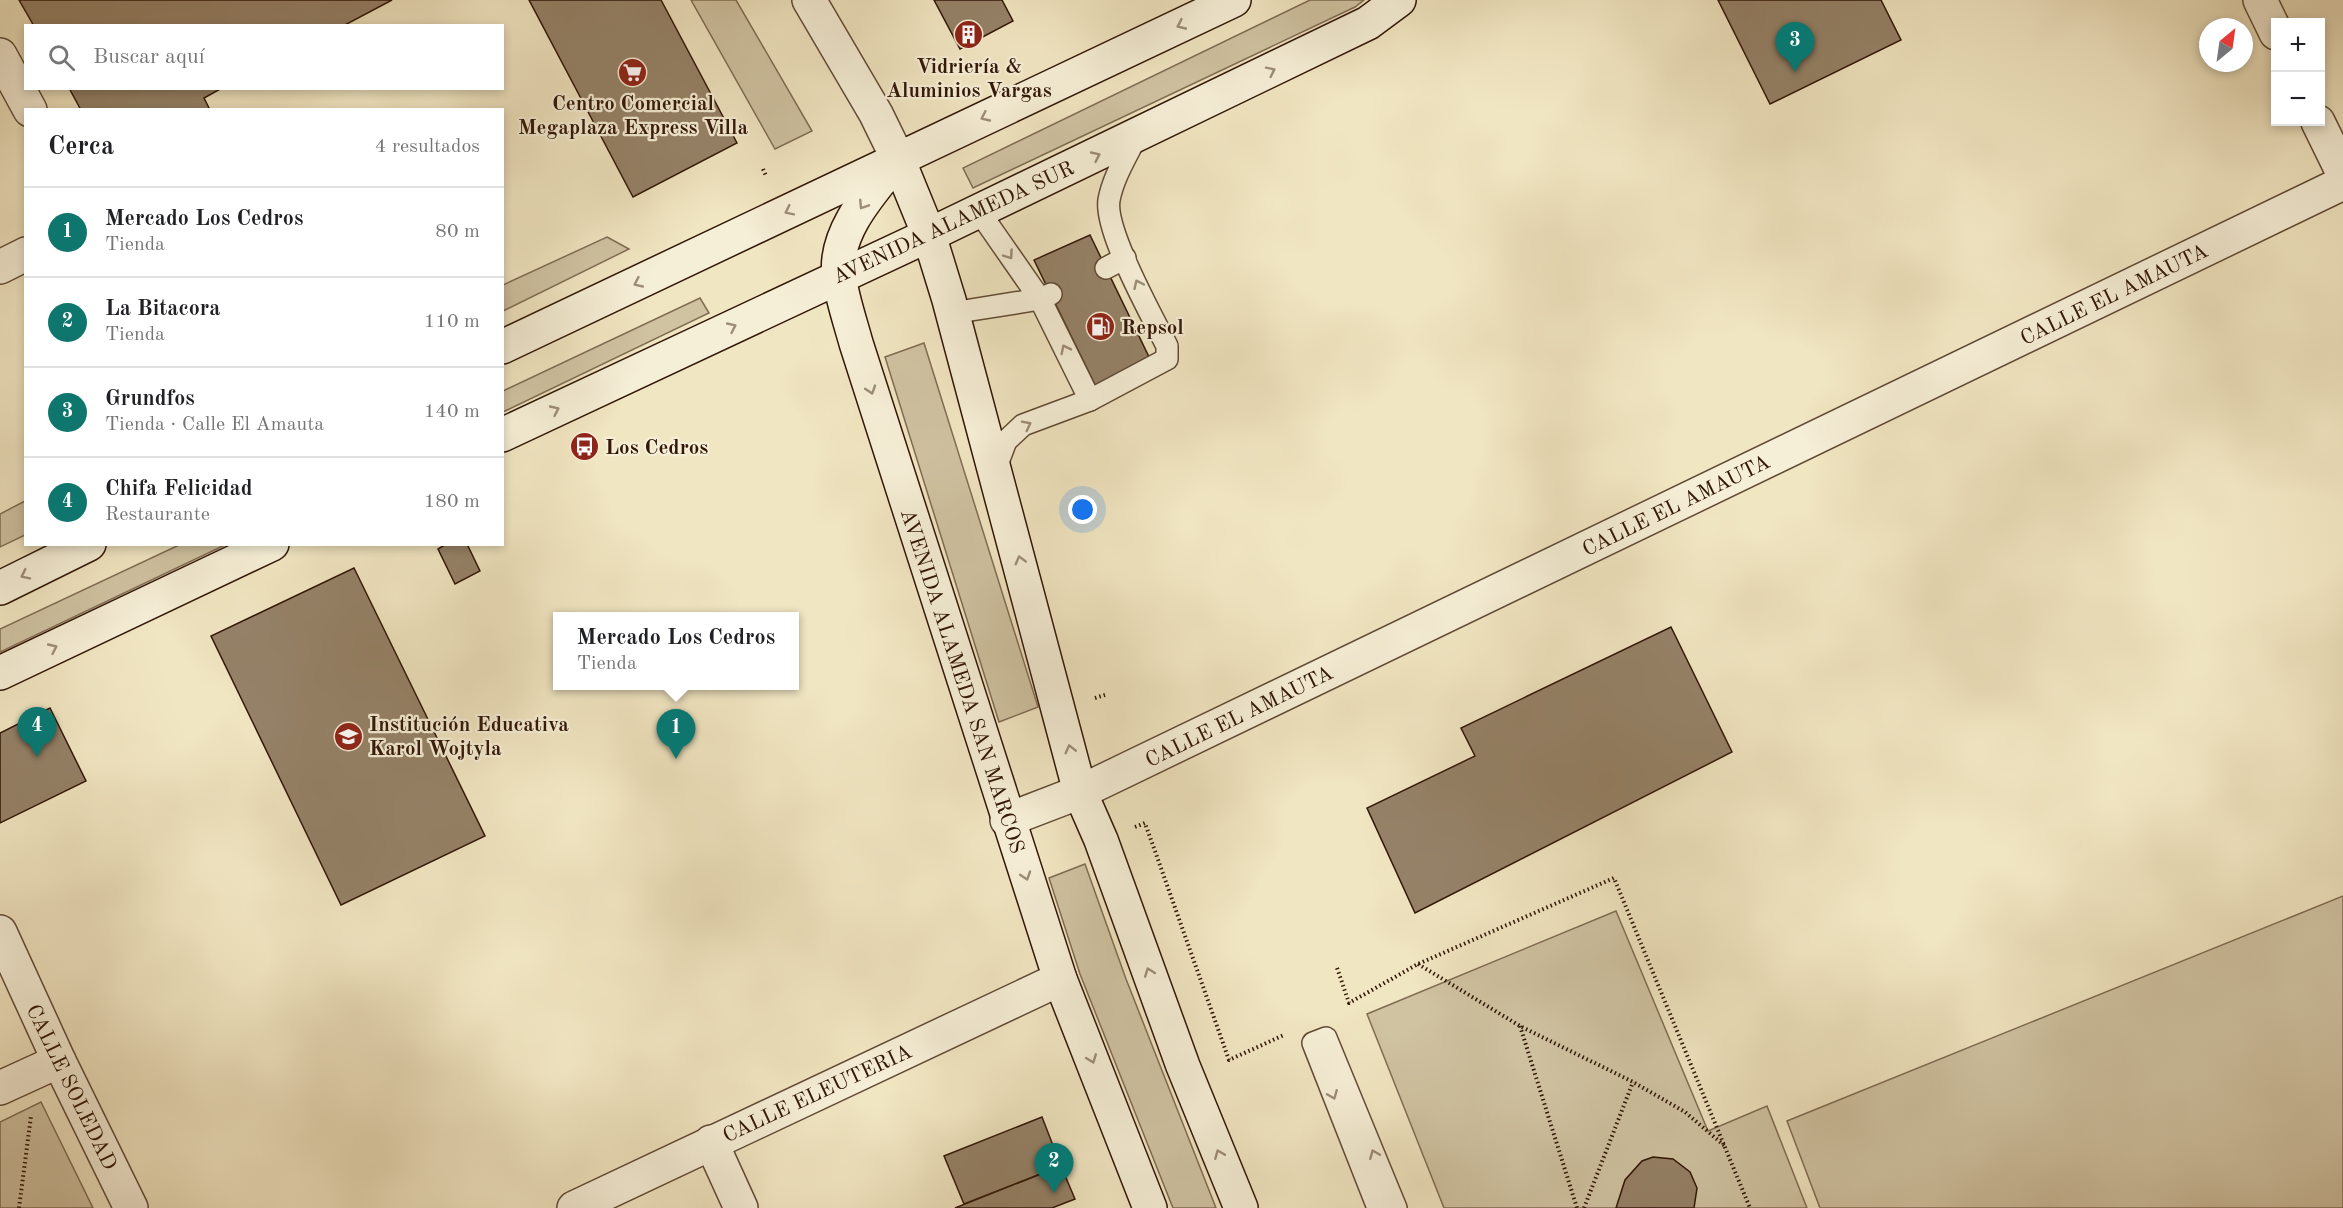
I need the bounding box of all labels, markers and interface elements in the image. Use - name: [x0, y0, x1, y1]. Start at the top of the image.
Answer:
- one-way arrow: [1176, 17, 1187, 29]
- north arrow: [2199, 18, 2253, 72]
- map controls: [2271, 18, 2325, 126]
- button: +: [2271, 18, 2325, 72]
- building icon: Vidriería & Aluminios Vargas: [953, 19, 985, 51]
- pin: 3: [1776, 22, 1814, 72]
- search box: [24, 24, 504, 90]
- icon: search: [45, 41, 78, 74]
- text: Buscar aquí: [93, 46, 205, 68]
- supermarket icon: Centro Comercial Megaplaza Express Villa: [617, 56, 649, 88]
- place label: Vidriería & Aluminios Vargas: [886, 57, 1052, 102]
- one-way arrow: [1265, 66, 1276, 78]
- button: −: [2271, 72, 2325, 126]
- place label: Centro Comercial Megaplaza Express Villa: [518, 94, 748, 139]
- one-way arrow: [981, 109, 992, 121]
- text: Cerca: [48, 134, 114, 160]
- text: 4 resultados: [375, 137, 480, 157]
- one-way arrow: [1089, 151, 1100, 163]
- street label: AVENIDA ALAMEDA SUR: [830, 158, 1078, 289]
- one-way arrow: [858, 199, 870, 209]
- one-way arrow: [784, 204, 795, 215]
- text: Mercado Los Cedros: [105, 208, 303, 230]
- text: 1: [62, 222, 73, 242]
- text: 80 m: [435, 222, 480, 242]
- text: Tienda: [105, 235, 165, 255]
- street label: CALLE EL AMAUTA: [2018, 241, 2212, 350]
- one-way arrow: [1002, 248, 1013, 259]
- one-way arrow: [634, 276, 645, 288]
- one-way arrow: [1133, 280, 1145, 291]
- text: La Bitacora: [105, 298, 221, 320]
- fuel station icon: Repsol: [1084, 311, 1116, 343]
- text: 2: [62, 312, 73, 332]
- text: 110 m: [424, 312, 480, 332]
- place label: Repsol: [1121, 318, 1184, 339]
- one-way arrow: [725, 322, 736, 334]
- text: Tienda: [105, 325, 165, 345]
- one-way arrow: [1061, 345, 1072, 356]
- one-way arrow: [863, 384, 876, 395]
- text: Grundfos: [105, 388, 195, 410]
- text: 3: [62, 402, 73, 422]
- text: 140 m: [424, 402, 480, 422]
- one-way arrow: [549, 406, 560, 418]
- text: Tienda · Calle El Amauta: [105, 415, 324, 435]
- one-way arrow: [1021, 421, 1032, 432]
- bus stop icon: Los Cedros: [568, 431, 600, 463]
- place label: Los Cedros: [605, 438, 708, 459]
- street label: CALLE EL AMAUTA: [1580, 452, 1774, 561]
- text: Chifa Felicidad: [105, 478, 253, 500]
- text: 4: [62, 492, 73, 512]
- text: 180 m: [424, 492, 480, 512]
- your location: [1068, 495, 1097, 524]
- text: Restaurante: [105, 505, 210, 525]
- street label: AVENIDA ALAMEDA SAN MARCOS: [896, 507, 1027, 856]
- one-way arrow: [1014, 555, 1027, 565]
- one-way arrow: [21, 568, 32, 580]
- popup: [553, 612, 799, 690]
- text: Mercado Los Cedros: [577, 627, 775, 649]
- one-way arrow: [46, 644, 57, 656]
- text: Tienda: [577, 654, 637, 674]
- street label: CALLE EL AMAUTA: [1143, 663, 1337, 772]
- pin: 4: [18, 708, 57, 757]
- pin: 1: [656, 710, 696, 759]
- place label: Institución Educativa Karol Wojtyla: [369, 715, 569, 760]
- school or university icon: Institución Educativa Karol Wojtyla: [332, 720, 364, 752]
- one-way arrow: [1064, 744, 1077, 754]
- one-way arrow: [1018, 870, 1031, 881]
- one-way arrow: [1144, 967, 1156, 978]
- street label: CALLE SOLEDAD: [21, 1002, 120, 1174]
- street label: CALLE ELEUTERIA: [720, 1041, 915, 1147]
- one-way arrow: [1084, 1053, 1097, 1064]
- one-way arrow: [1326, 1089, 1338, 1100]
- pin: 2: [1034, 1144, 1074, 1193]
- one-way arrow: [1214, 1149, 1226, 1160]
- one-way arrow: [1369, 1149, 1381, 1160]

